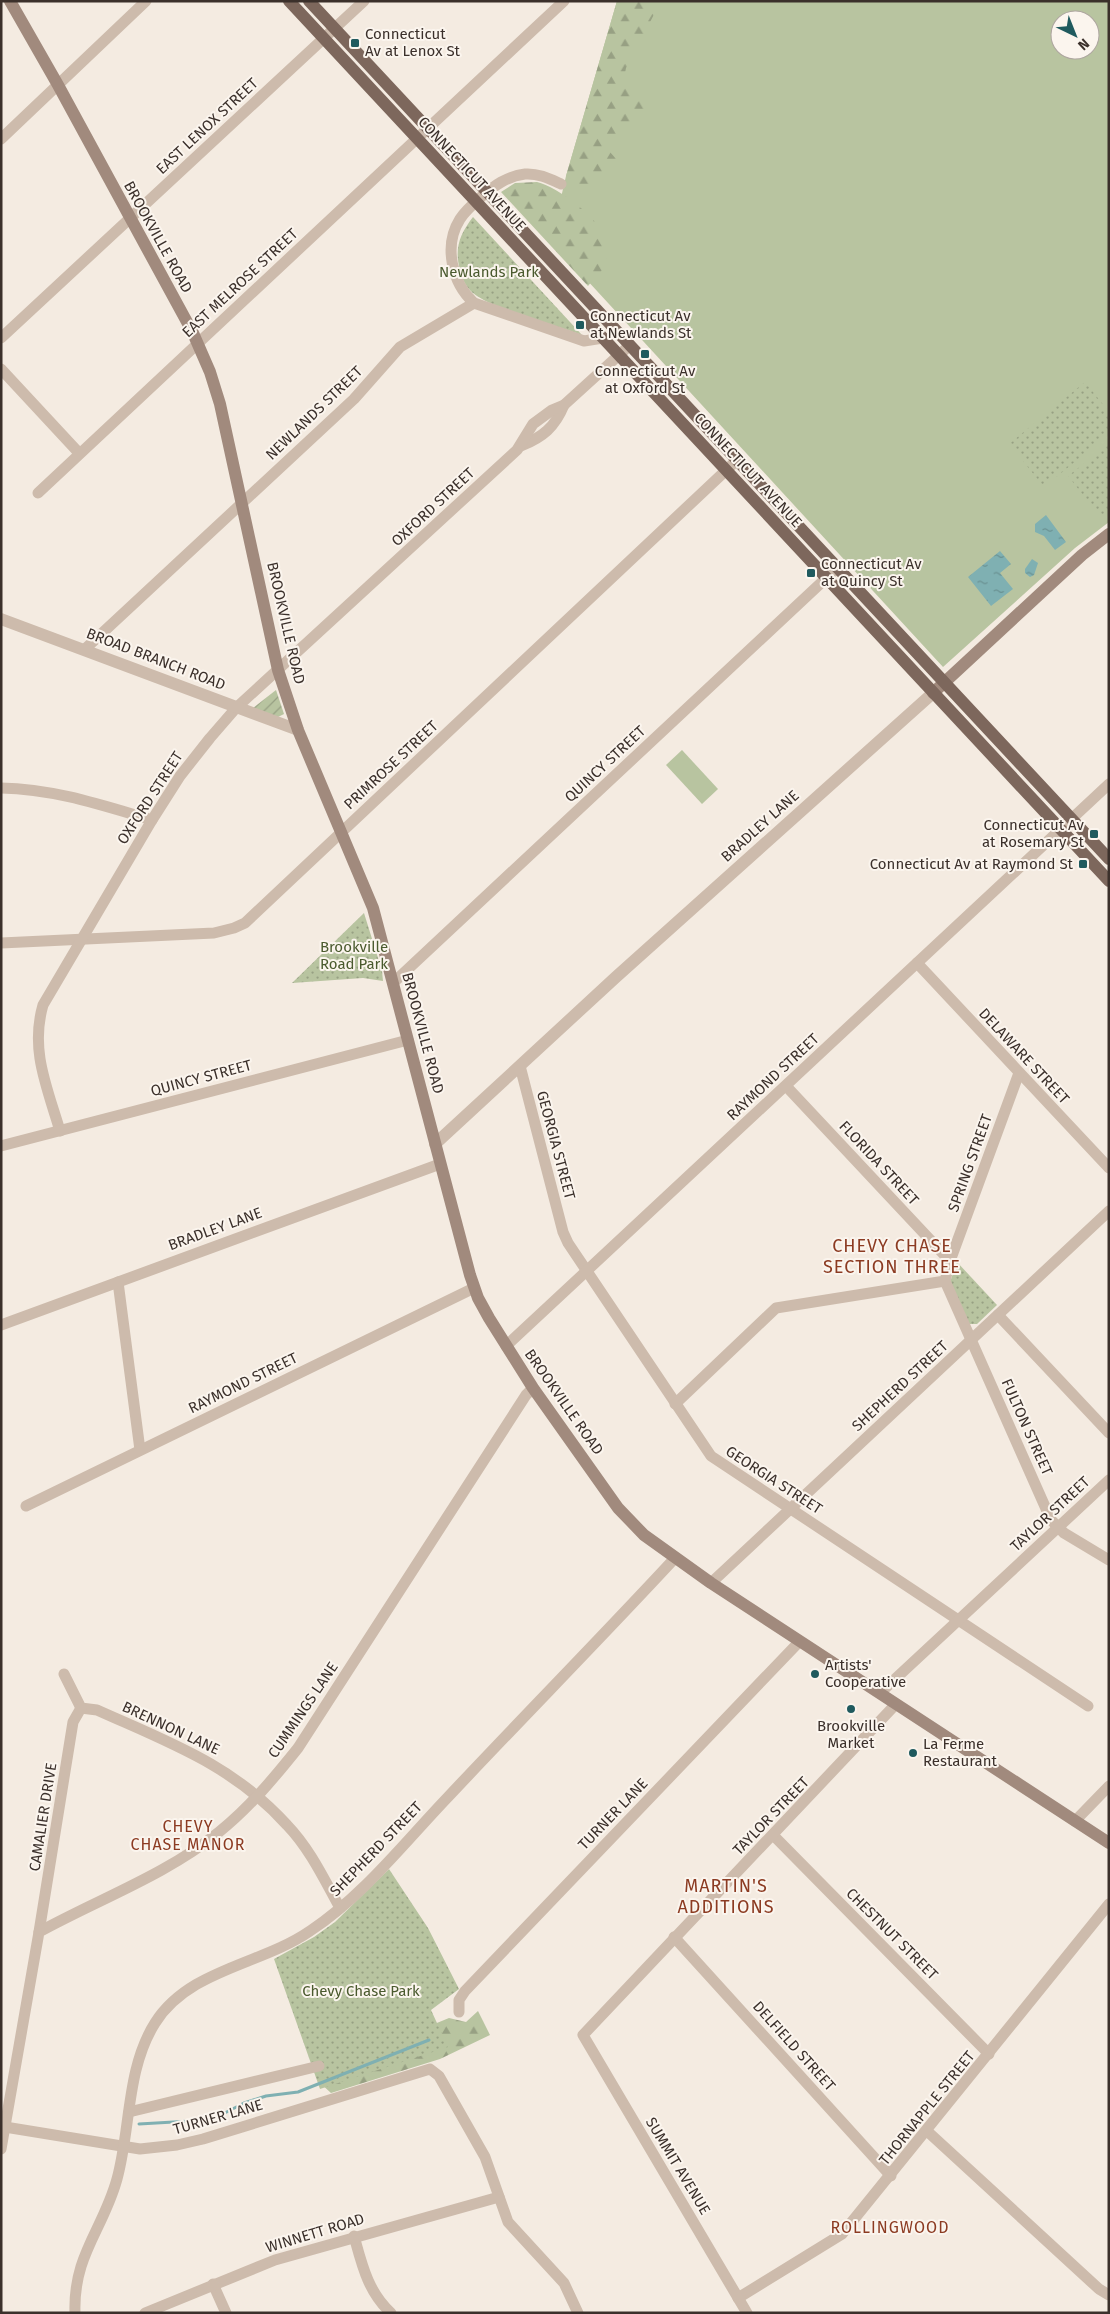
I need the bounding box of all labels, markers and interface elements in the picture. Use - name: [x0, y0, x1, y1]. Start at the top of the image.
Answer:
- north arrow: [1050, 10, 1100, 60]
- place label: Connecticut Av at Lenox St: [365, 25, 461, 60]
- text: N: [1074, 35, 1093, 54]
- marker: Connecticut Av at Lenox St: [349, 37, 361, 49]
- street label: EAST LENOX STREET: [152, 74, 262, 178]
- street label: CONNECTICUT AVENUE: [414, 113, 530, 235]
- street label: BROOKVILLE ROAD: [120, 178, 196, 296]
- street label: EAST MELROSE STREET: [179, 225, 302, 341]
- park label: Newlands Park: [439, 263, 539, 281]
- place label: Connecticut Av at Newlands St: [590, 307, 692, 342]
- marker: Connecticut Av at Newlands St: [574, 319, 586, 331]
- marker: Connecticut Av at Oxford St: [639, 348, 651, 360]
- street label: NEWLANDS STREET: [262, 362, 366, 464]
- place label: Connecticut Av at Oxford St: [595, 362, 696, 397]
- street label: CONNECTICUT AVENUE: [690, 409, 806, 531]
- street label: OXFORD STREET: [388, 464, 478, 550]
- place label: Connecticut Av at Quincy St: [821, 555, 922, 590]
- street label: BROOKVILLE ROAD: [263, 560, 309, 686]
- marker: Connecticut Av at Quincy St: [805, 567, 817, 579]
- street label: BROAD BRANCH ROAD: [84, 624, 228, 694]
- street label: PRIMROSE STREET: [340, 717, 442, 813]
- street label: QUINCY STREET: [561, 722, 649, 806]
- street label: OXFORD STREET: [113, 748, 187, 848]
- street label: BRADLEY LANE: [717, 786, 803, 866]
- place label: Connecticut Av at Rosemary St: [982, 816, 1085, 851]
- marker: Connecticut Av at Rosemary St: [1088, 828, 1100, 840]
- place label: Connecticut Av at Raymond St: [870, 855, 1074, 873]
- marker: Connecticut Av at Raymond St: [1077, 858, 1089, 870]
- park label: Brookville Road Park: [320, 938, 388, 973]
- street label: BROOKVILLE ROAD: [398, 970, 448, 1096]
- street label: DELAWARE STREET: [975, 1004, 1073, 1108]
- street label: RAYMOND STREET: [723, 1030, 823, 1124]
- street label: QUINCY STREET: [149, 1056, 254, 1100]
- street label: GEORGIA STREET: [533, 1089, 579, 1201]
- street label: SPRING STREET: [944, 1112, 996, 1214]
- street label: FLORIDA STREET: [835, 1117, 923, 1209]
- street label: BRADLEY LANE: [166, 1204, 264, 1254]
- district label: CHEVY CHASE SECTION THREE: [823, 1235, 961, 1278]
- street label: SHEPHERD STREET: [848, 1337, 952, 1435]
- street label: BROOKVILLE ROAD: [521, 1346, 607, 1458]
- street label: RAYMOND STREET: [185, 1349, 301, 1417]
- street label: FULTON STREET: [998, 1376, 1056, 1478]
- street label: GEORGIA STREET: [722, 1442, 826, 1518]
- street label: TAYLOR STREET: [1007, 1473, 1094, 1555]
- place label: Artists' Cooperative: [825, 1656, 906, 1691]
- street label: CUMMINGS LANE: [264, 1658, 342, 1762]
- marker: Artists' Cooperative: [809, 1668, 821, 1680]
- street label: BRENNON LANE: [119, 1698, 223, 1758]
- marker: Brookville Market: [845, 1703, 857, 1715]
- place label: Brookville Market: [817, 1717, 885, 1752]
- place label: La Ferme Restaurant: [923, 1735, 997, 1770]
- marker: La Ferme Restaurant: [907, 1747, 919, 1759]
- street label: CAMALIER DRIVE: [26, 1761, 60, 1873]
- street label: TAYLOR STREET: [729, 1773, 813, 1859]
- street label: TURNER LANE: [574, 1775, 652, 1853]
- street label: SHEPHERD STREET: [326, 1798, 426, 1900]
- district label: CHEVY CHASE MANOR: [131, 1817, 245, 1854]
- district label: MARTIN'S ADDITIONS: [678, 1875, 774, 1918]
- street label: CHESTNUT STREET: [842, 1884, 942, 1984]
- park label: Chevy Chase Park: [302, 1982, 420, 2000]
- street label: DELFIELD STREET: [749, 1997, 839, 2095]
- street label: THORNAPPLE STREET: [875, 2047, 979, 2169]
- street label: TURNER LANE: [171, 2096, 265, 2138]
- street label: SUMMIT AVENUE: [642, 2114, 714, 2218]
- street label: WINNETT ROAD: [263, 2209, 367, 2257]
- district label: ROLLINGWOOD: [831, 2218, 949, 2237]

